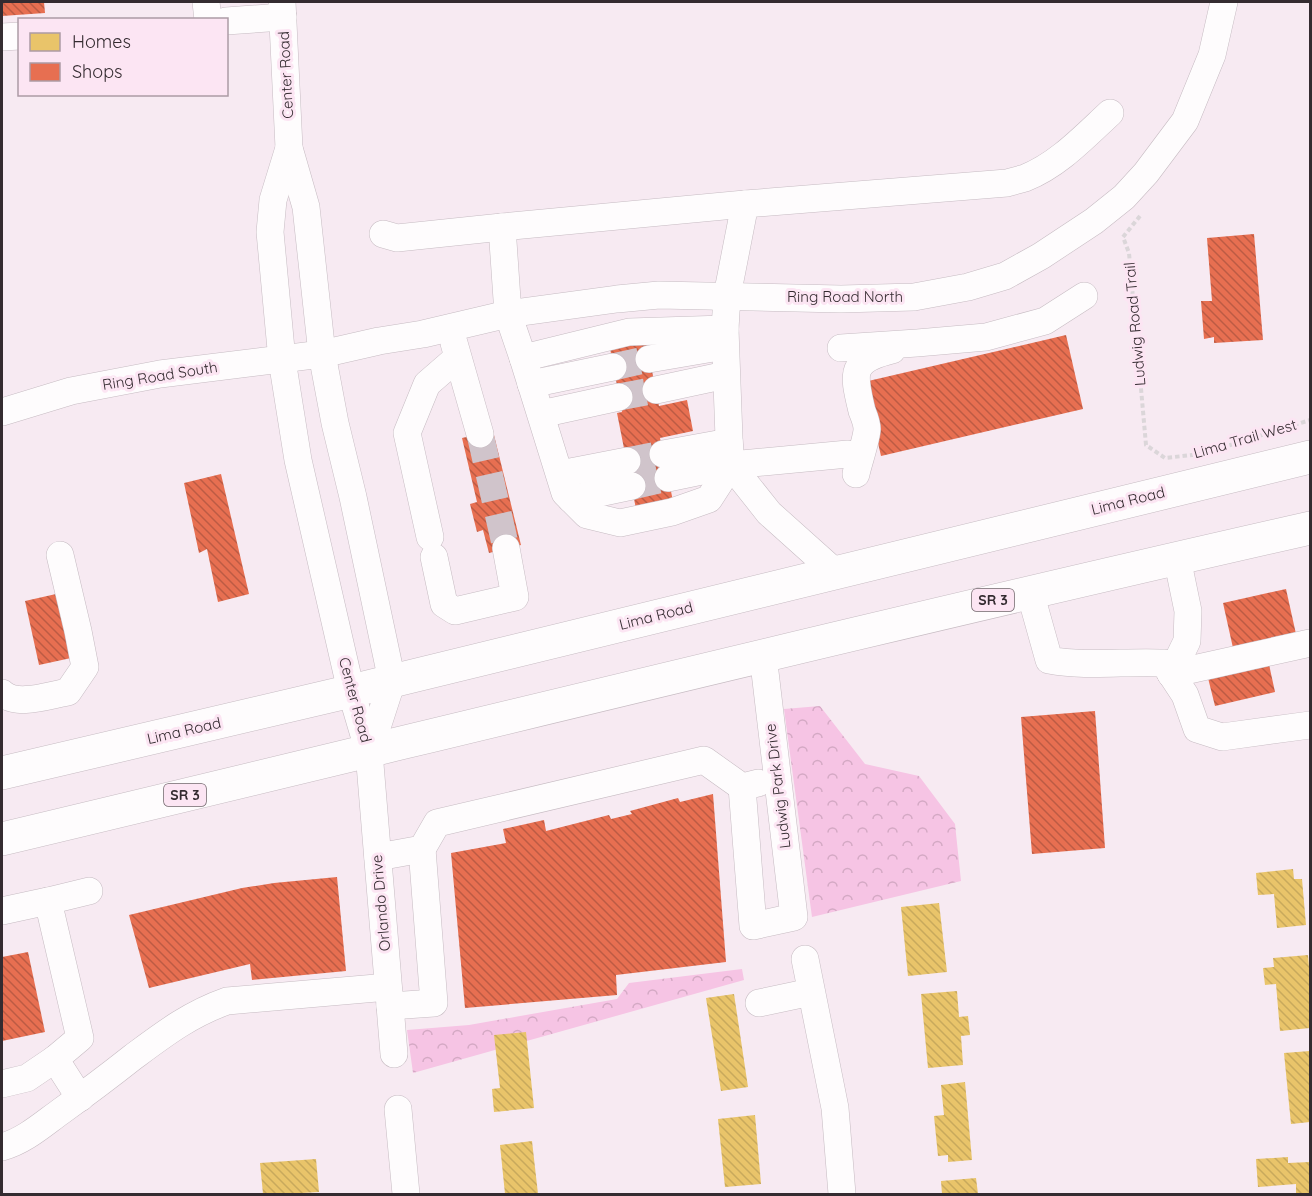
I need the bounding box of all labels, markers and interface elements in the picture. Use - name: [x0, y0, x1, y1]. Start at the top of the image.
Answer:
- legend: [18, 18, 228, 96]
- text: Homes: [72, 30, 131, 53]
- street label: Center Road: [274, 31, 297, 119]
- text: Shops: [72, 60, 123, 83]
- street label: Ludwig Road Trail: [1120, 261, 1149, 387]
- street label: Ring Road North: [787, 287, 903, 306]
- street label: Ring Road South: [101, 357, 219, 394]
- street label: Lima Trail West: [1191, 415, 1299, 462]
- street label: Lima Road: [1089, 482, 1167, 519]
- road number: SR 3: [972, 589, 1014, 611]
- street label: Lima Road: [617, 597, 695, 634]
- street label: Center Road: [335, 655, 376, 745]
- street label: Lima Road: [145, 713, 223, 748]
- street label: Ludwig Park Drive: [760, 723, 795, 850]
- road number: SR 3: [164, 784, 206, 806]
- street label: Orlando Drive: [367, 854, 394, 952]

